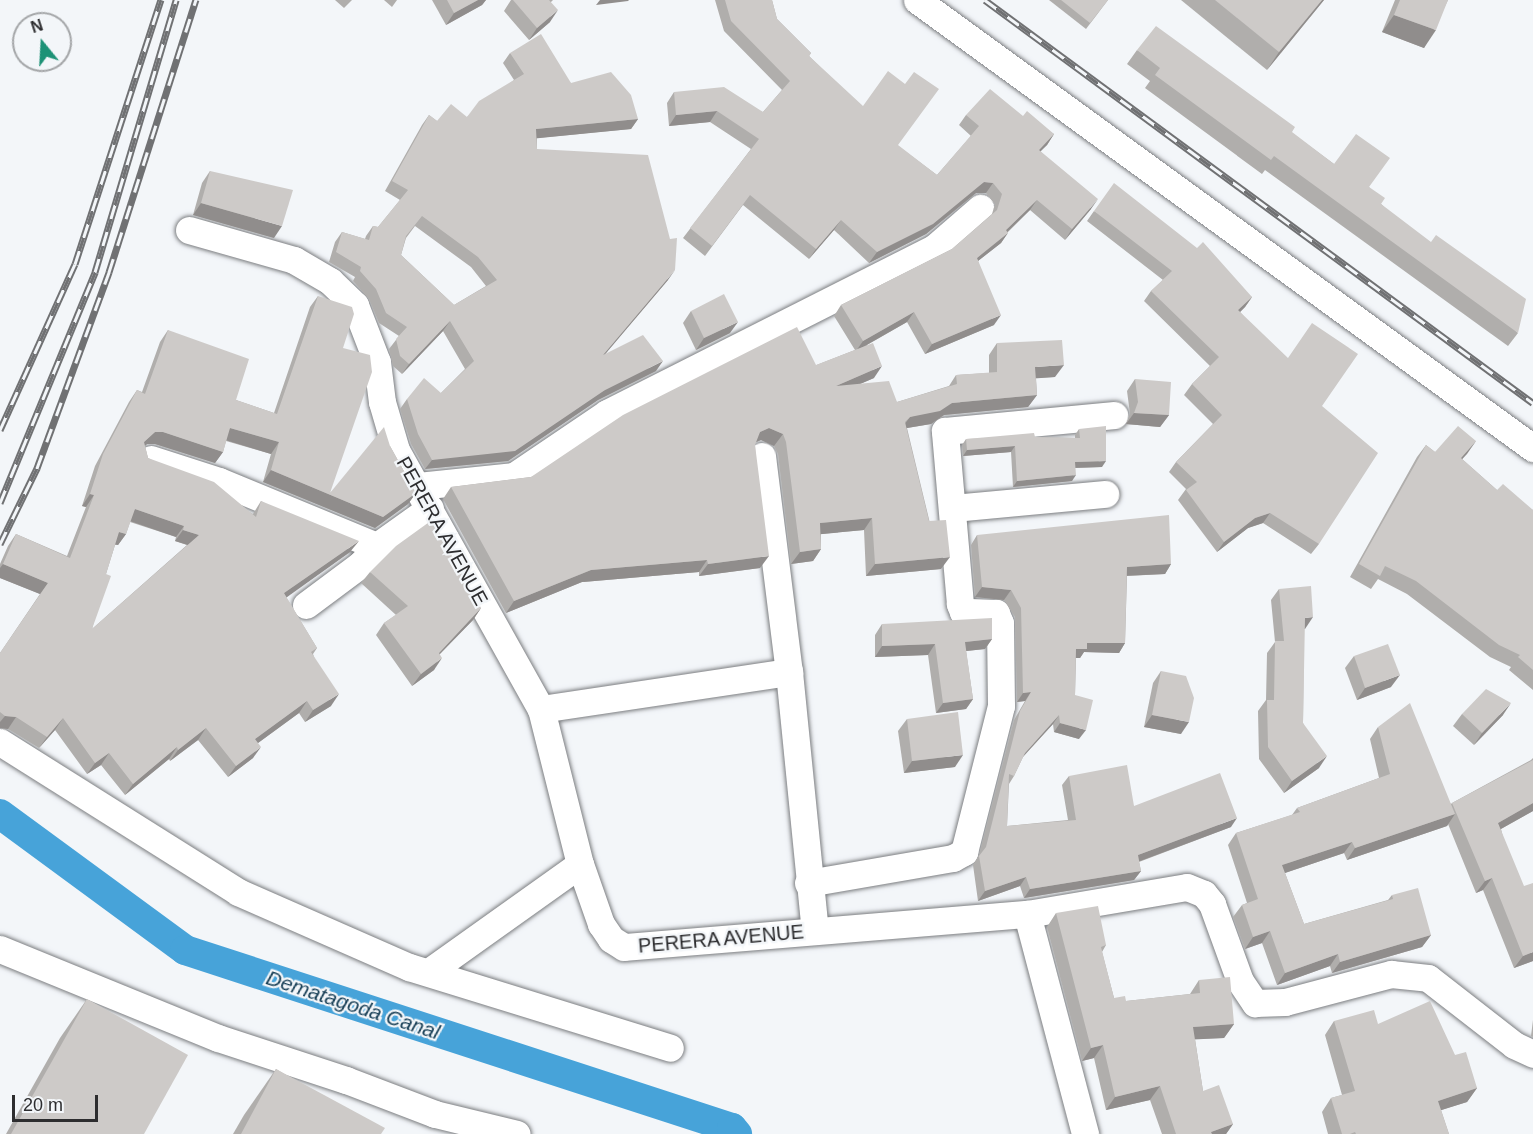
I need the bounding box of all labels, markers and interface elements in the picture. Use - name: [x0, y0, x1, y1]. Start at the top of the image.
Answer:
- north arrow: [12, 12, 72, 72]
- text: N: [29, 16, 45, 36]
- street label: PERERA AVENUE: [391, 451, 493, 611]
- street label: PERERA AVENUE: [636, 920, 806, 958]
- water label: Dematagoda Canal: [263, 965, 443, 1045]
- scale bar: [15, 1083, 100, 1121]
- text: 20 m: [23, 1095, 63, 1115]

